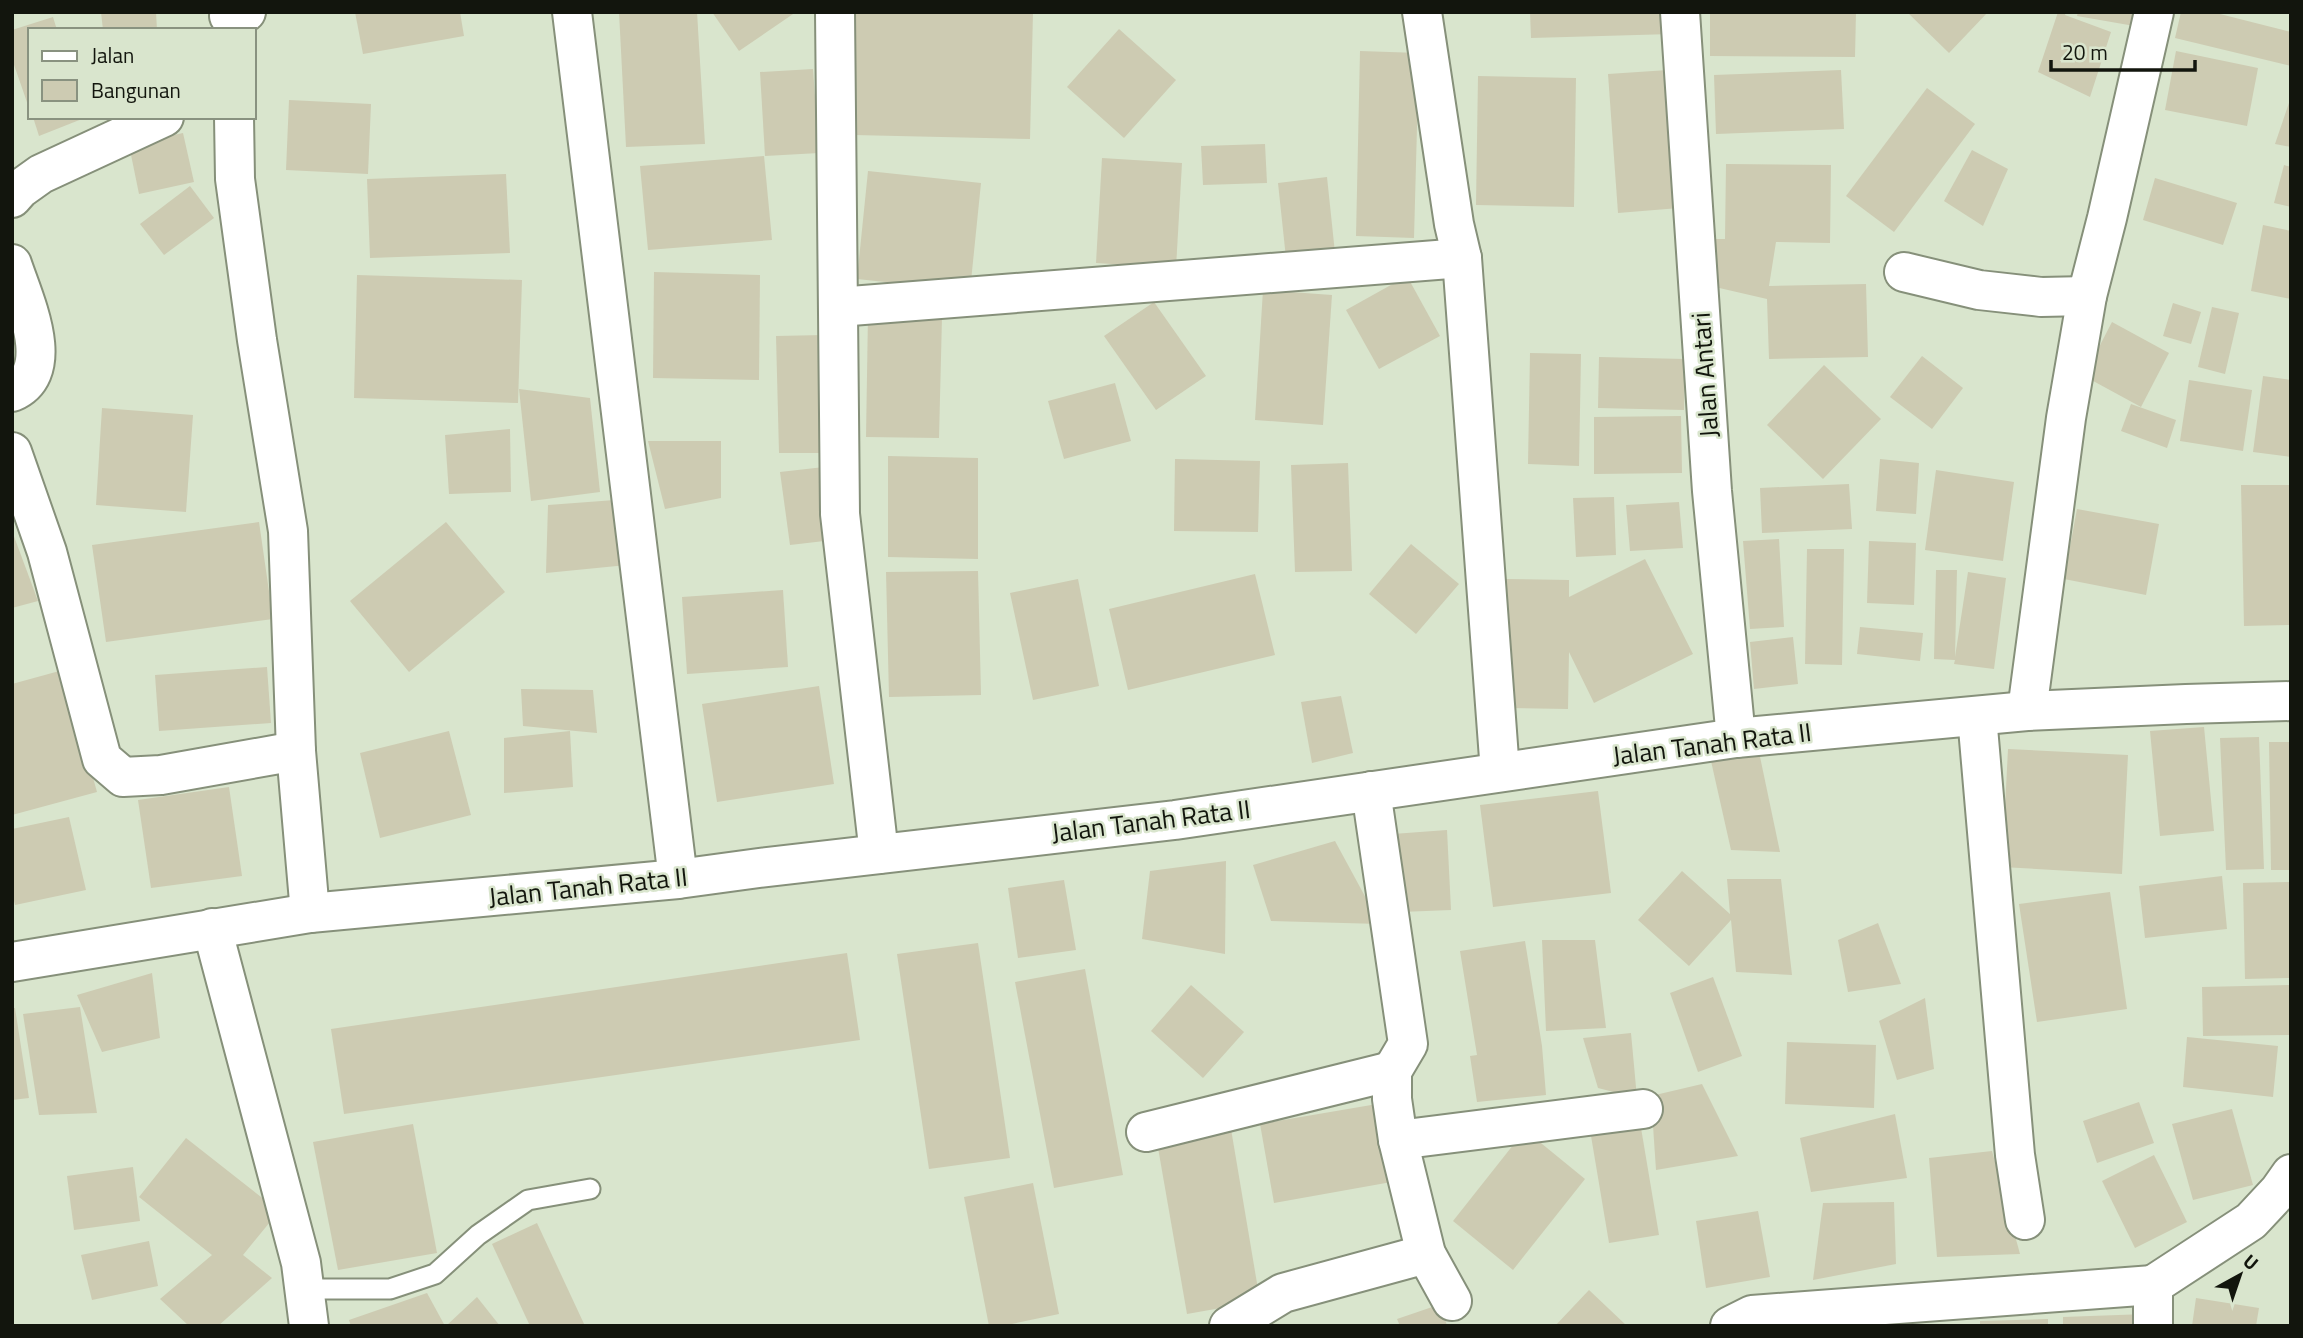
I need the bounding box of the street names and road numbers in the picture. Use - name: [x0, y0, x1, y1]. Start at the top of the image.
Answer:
- street label: Jalan Antari: [1681, 311, 1728, 439]
- street label: Jalan Tanah Rata II: [1610, 712, 1814, 775]
- street label: Jalan Tanah Rata II: [1049, 789, 1253, 852]
- street label: Jalan Tanah Rata II: [486, 857, 689, 916]

